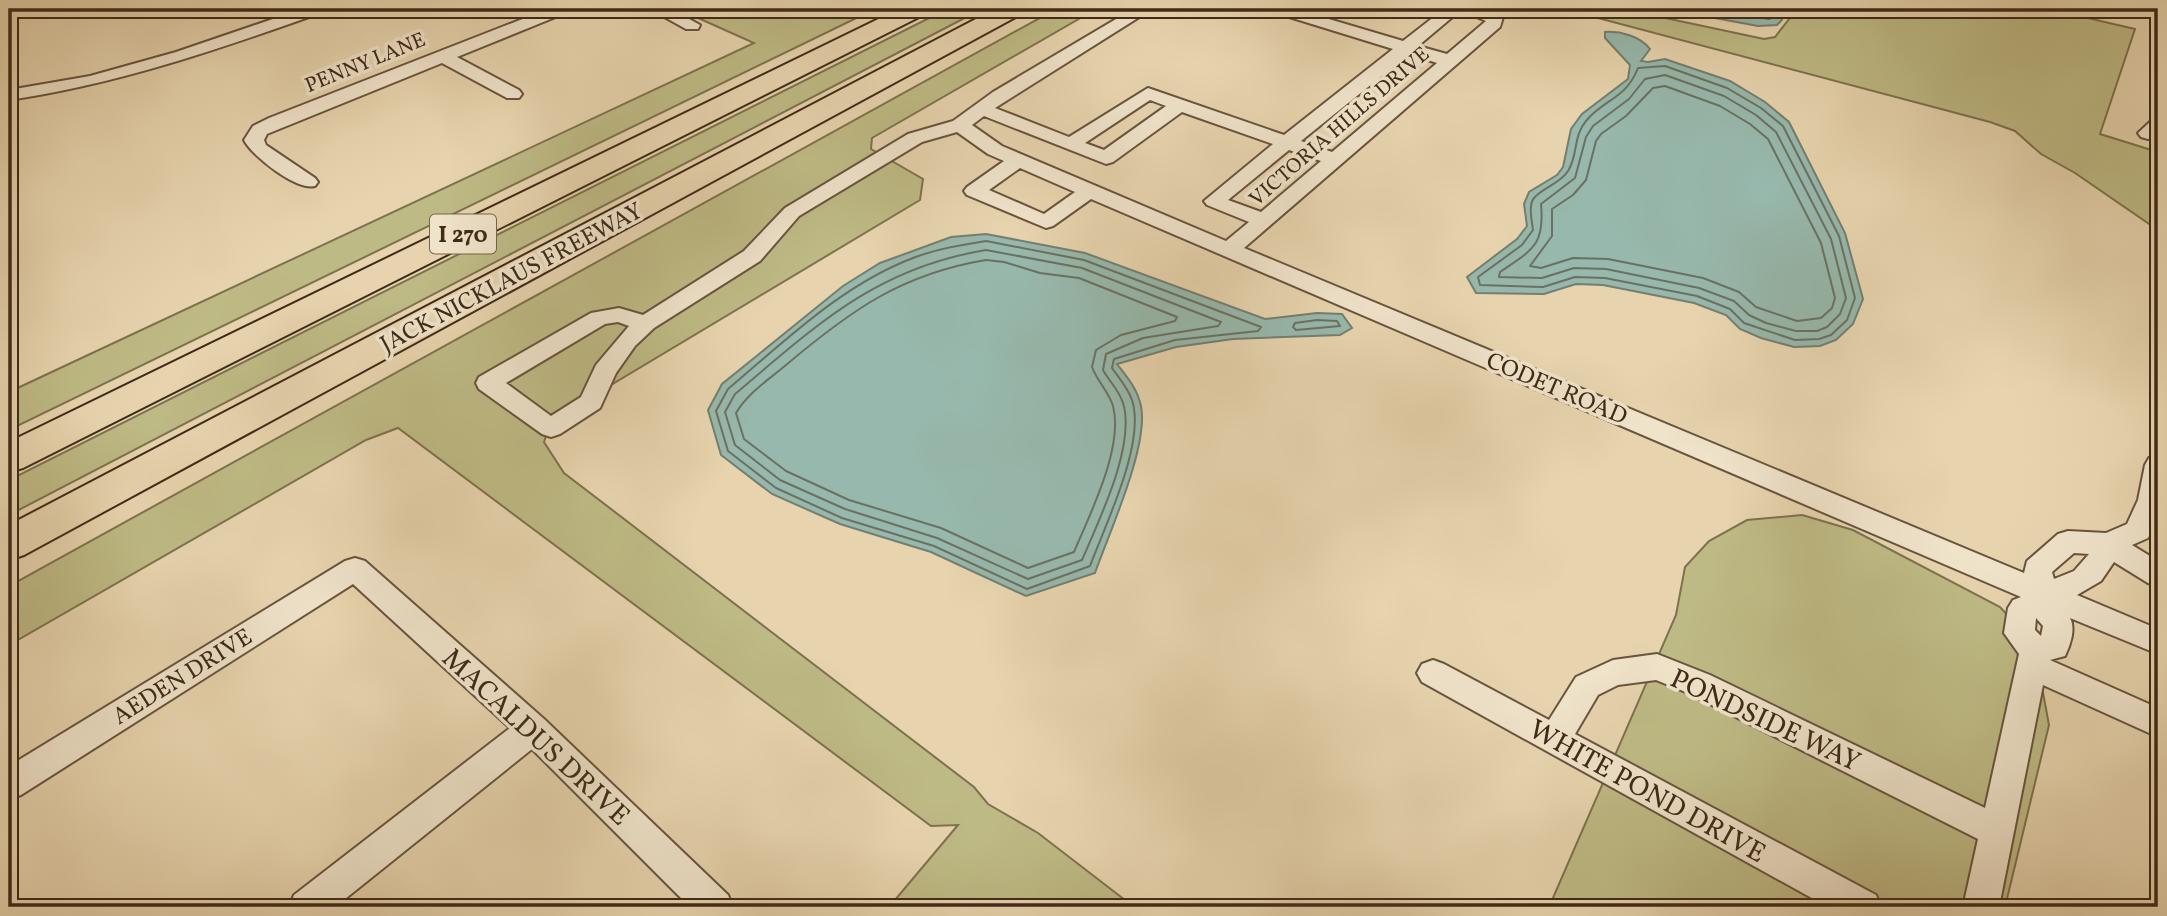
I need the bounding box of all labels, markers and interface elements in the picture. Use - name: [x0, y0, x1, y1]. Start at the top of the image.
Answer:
- street label: PENNY LANE: [301, 26, 430, 101]
- street label: VICTORIA HILLS DRIVE: [1243, 41, 1436, 214]
- street label: JACK NICKLAUS FREEWAY: [375, 195, 649, 362]
- road number: I 270: [430, 215, 496, 254]
- street label: CODET ROAD: [1480, 345, 1632, 435]
- street label: AEDEN DRIVE: [107, 621, 260, 734]
- street label: MACALDUS DRIVE: [433, 640, 638, 835]
- street label: PONDSIDE WAY: [1663, 660, 1866, 782]
- street label: WHITE POND DRIVE: [1521, 711, 1772, 874]

